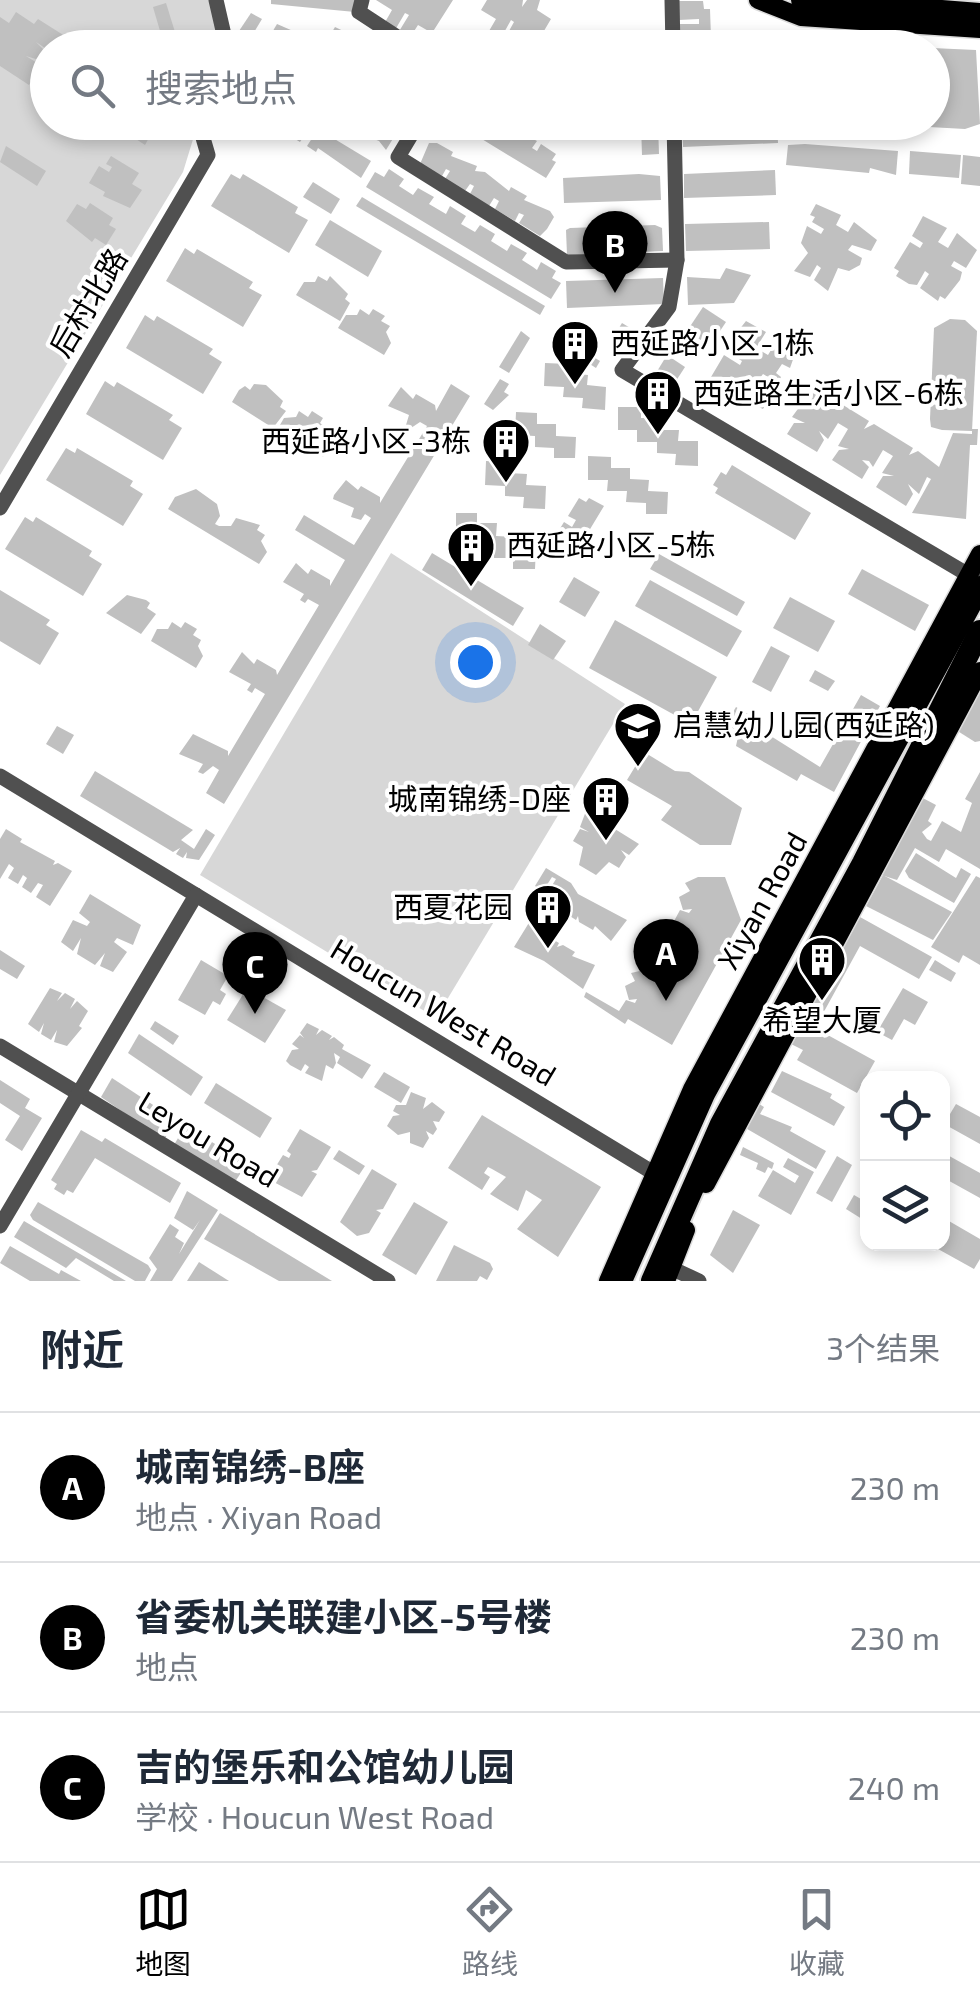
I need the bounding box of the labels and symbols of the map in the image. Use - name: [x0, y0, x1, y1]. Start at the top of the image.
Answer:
- pin: B: [582, 210, 648, 293]
- street label: 后村北路: [41, 241, 134, 363]
- building icon: 西延路小区-1栋: [549, 318, 601, 386]
- place label: 西延路小区-1栋: [610, 324, 814, 360]
- building icon: 西延路生活小区-6栋: [632, 368, 684, 436]
- place label: 西延路生活小区-6栋: [693, 374, 964, 410]
- building icon: 西延路小区-3栋: [480, 416, 532, 484]
- place label: 西延路小区-3栋: [261, 422, 471, 458]
- building icon: 西延路小区-5栋: [445, 520, 497, 588]
- place label: 西延路小区-5栋: [506, 526, 716, 562]
- your location: [450, 637, 501, 688]
- school or university icon: 启慧幼儿园(西延路): [612, 700, 664, 768]
- place label: 启慧幼儿园(西延路): [673, 706, 935, 742]
- building icon: 城南锦绣-D座: [580, 774, 632, 842]
- place label: 城南锦绣-D座: [388, 780, 571, 816]
- street label: Xiyan Road: [709, 825, 814, 975]
- building icon: 西夏花园: [522, 882, 574, 950]
- place label: 西夏花园: [393, 888, 513, 924]
- pin: A: [634, 918, 698, 1001]
- street label: Houcun West Road: [325, 930, 563, 1093]
- pin: C: [222, 932, 288, 1014]
- building icon: 希望大厦: [796, 934, 848, 1002]
- place label: 希望大厦: [762, 1001, 882, 1037]
- street label: Leyou Road: [132, 1082, 286, 1194]

